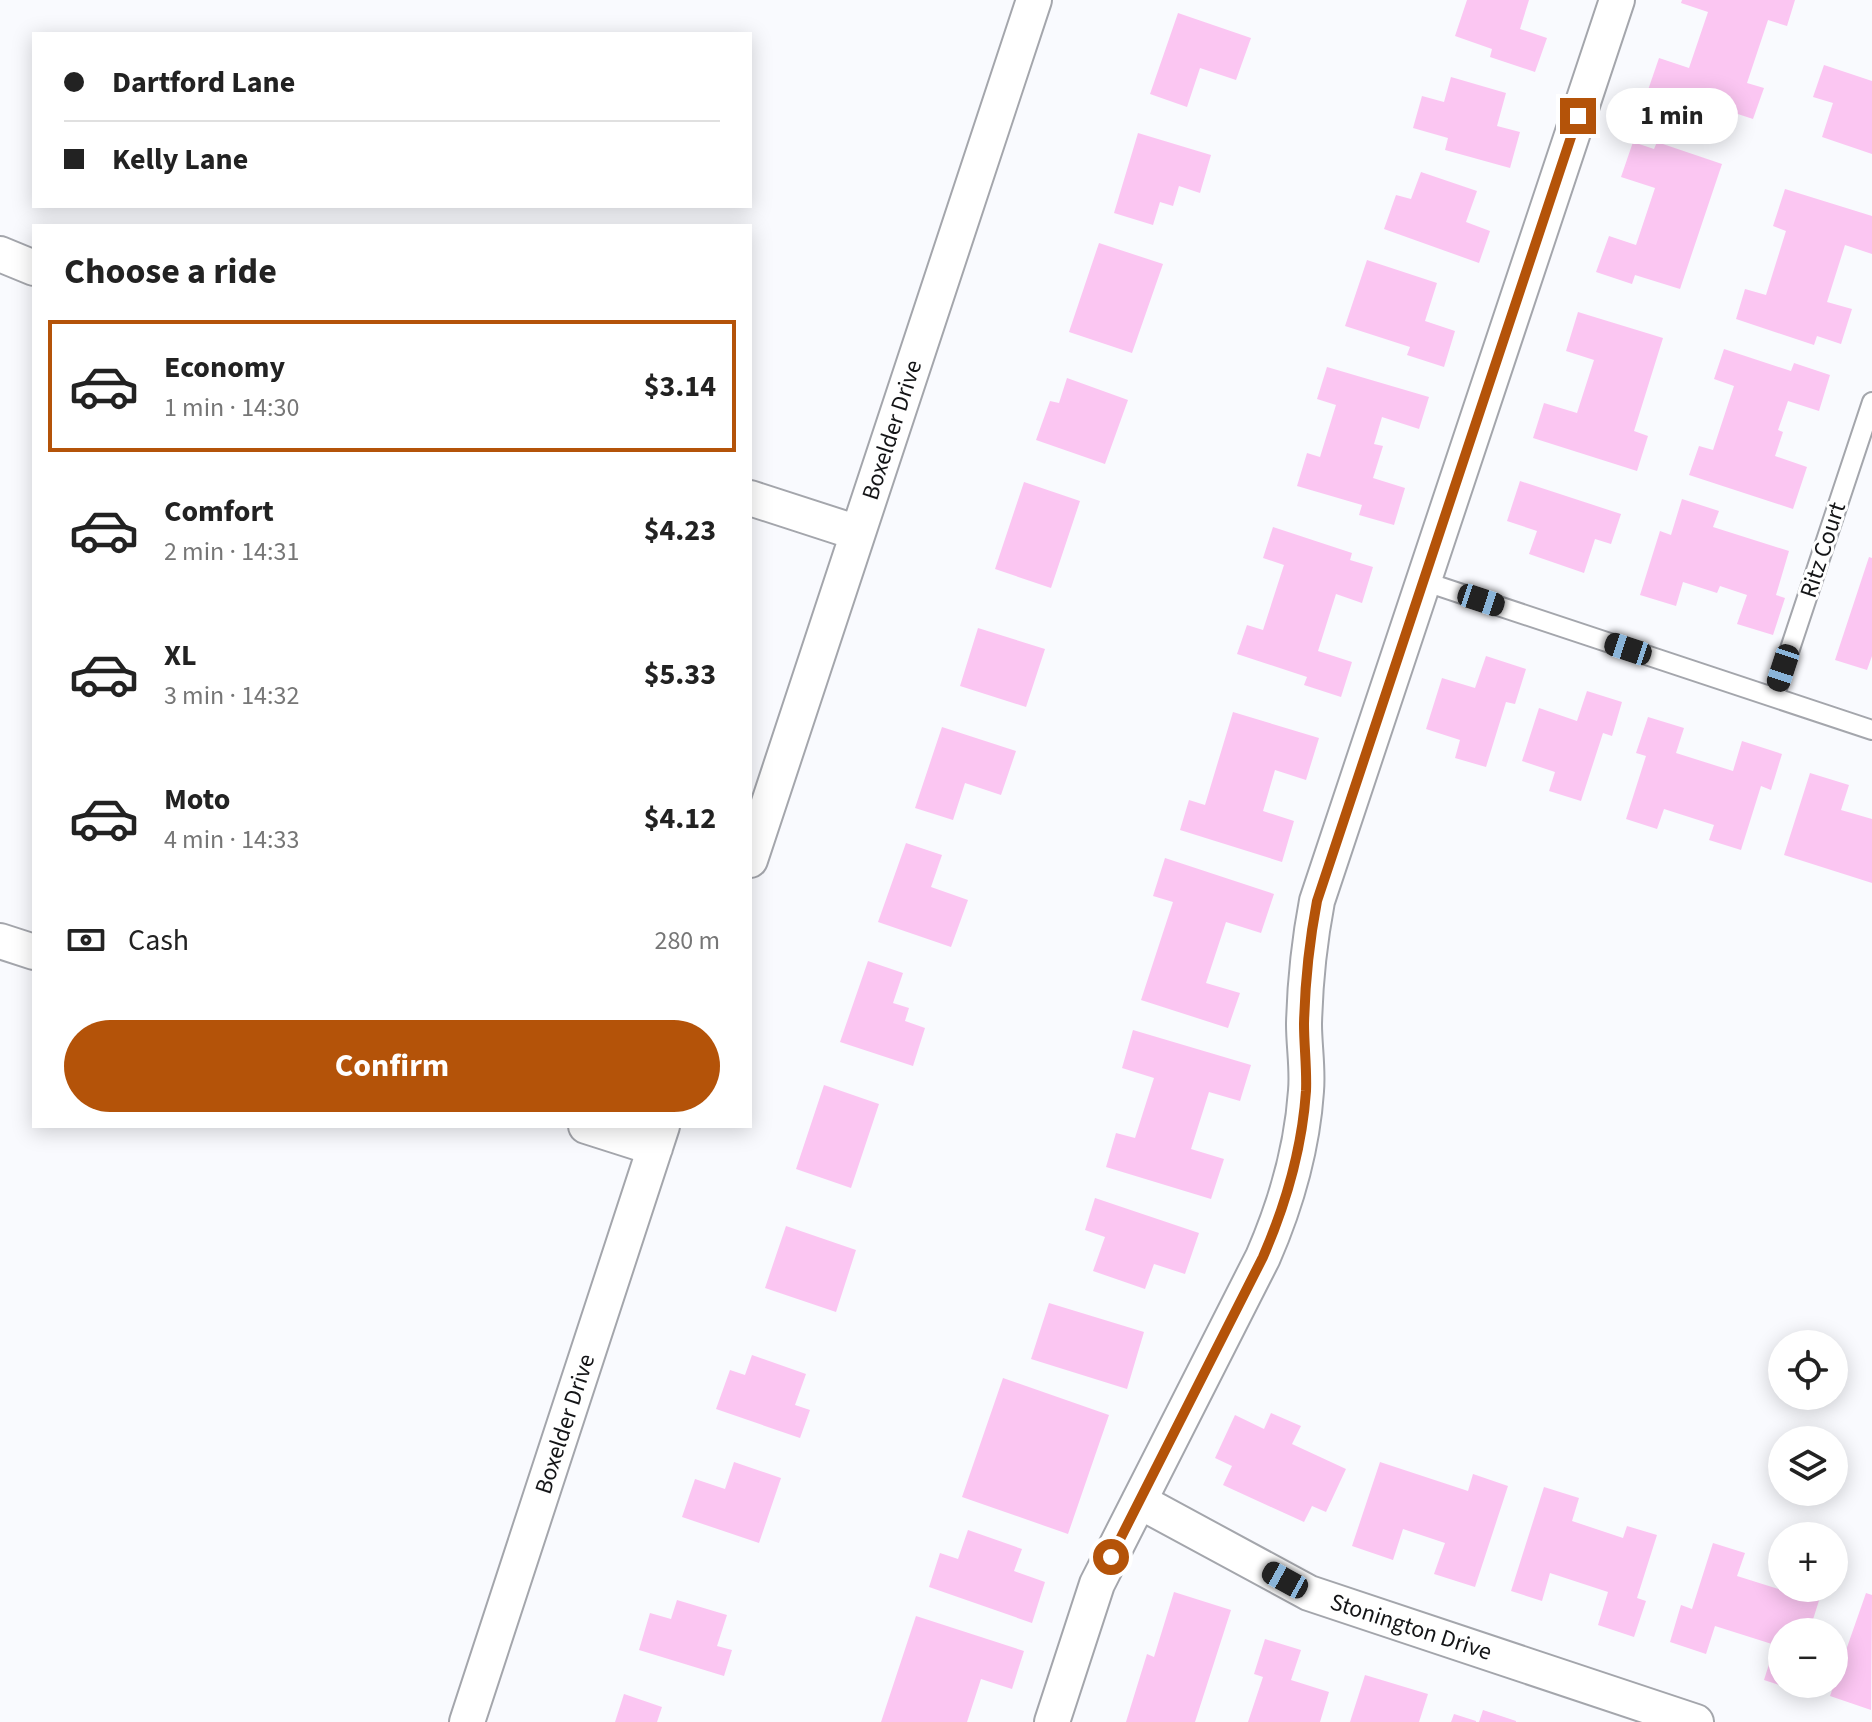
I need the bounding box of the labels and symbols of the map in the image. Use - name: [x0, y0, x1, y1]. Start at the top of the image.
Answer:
- callout: 1 min: [1606, 88, 1738, 144]
- route end: [1560, 98, 1596, 134]
- street label: Boxelder Drive: [853, 355, 931, 505]
- street label: Ritz Court: [1791, 498, 1855, 602]
- car: [1454, 581, 1508, 619]
- car: [1601, 630, 1655, 668]
- car: [1764, 641, 1802, 695]
- street label: Boxelder Drive: [526, 1349, 604, 1499]
- route start: [1093, 1539, 1129, 1575]
- car: [1258, 1558, 1312, 1602]
- street label: Stonington Drive: [1326, 1584, 1496, 1670]

